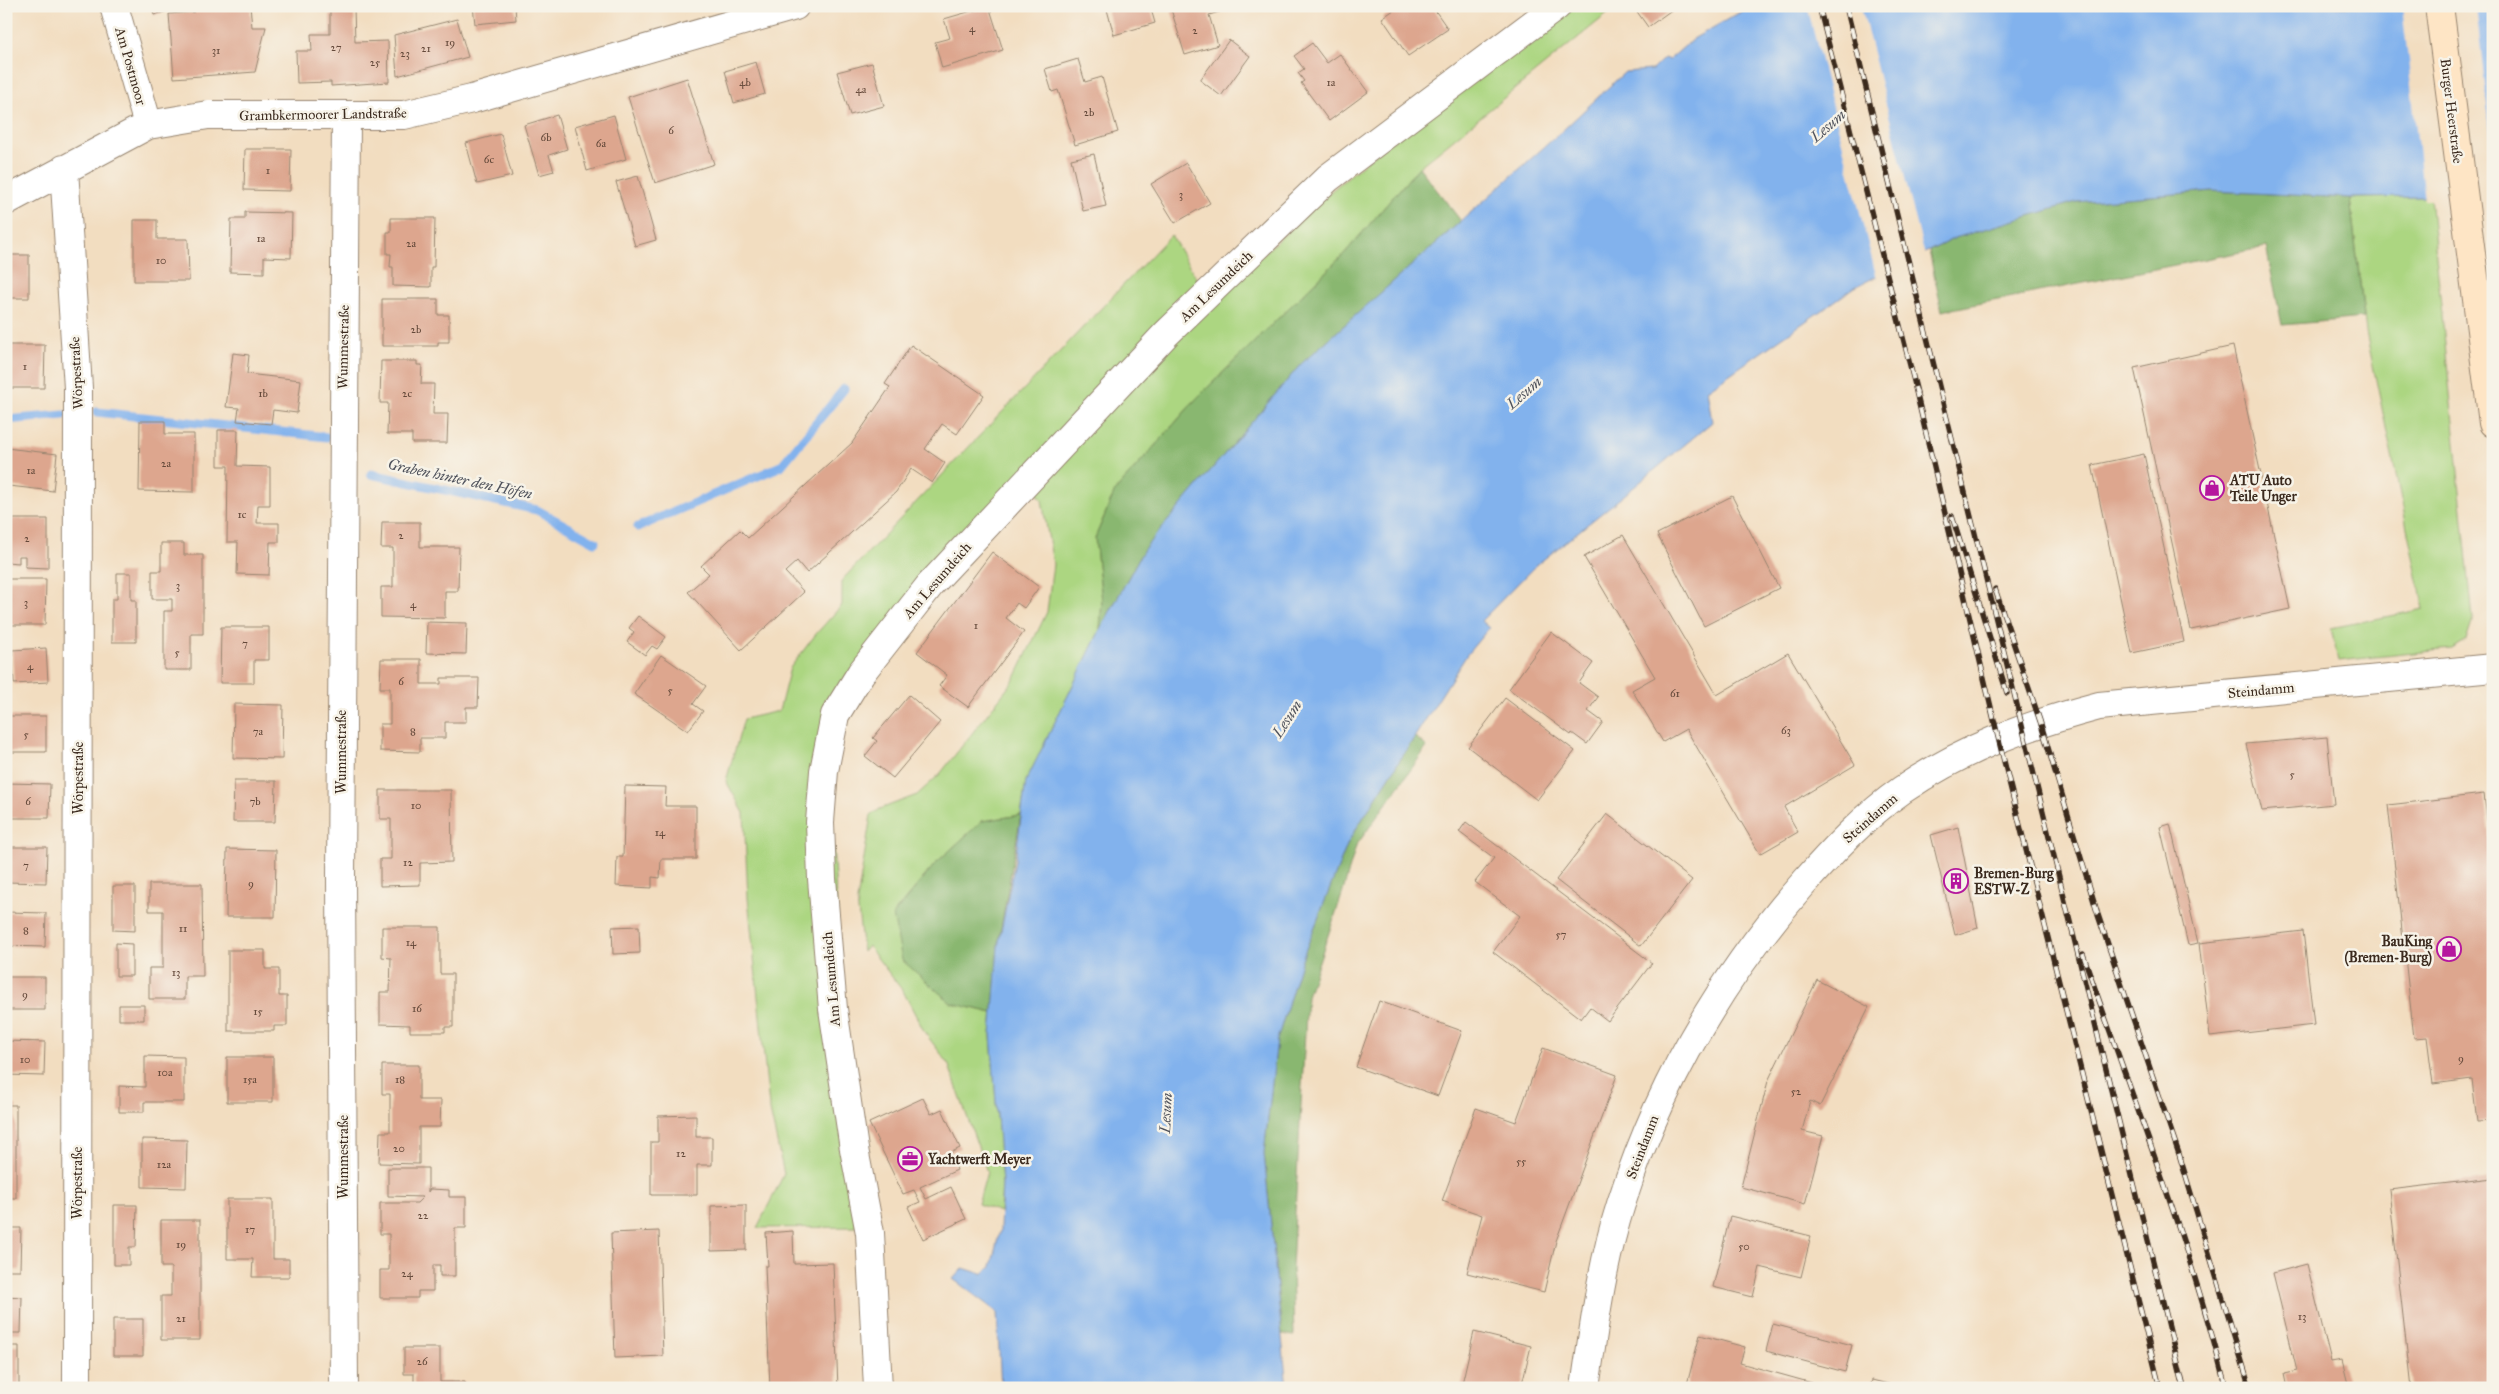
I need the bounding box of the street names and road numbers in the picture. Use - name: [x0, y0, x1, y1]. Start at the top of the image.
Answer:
- street label: Am Postmoor: [111, 24, 150, 108]
- street label: Burger Heerstraße: [2437, 58, 2466, 165]
- street label: Grambkermoorer Landstraße: [239, 105, 407, 124]
- street label: Am Lesumdeich: [1176, 247, 1257, 326]
- street label: Wummestraße: [334, 305, 353, 389]
- street label: Wörpestraße: [66, 336, 87, 410]
- street label: Am Lesumdeich: [899, 539, 975, 623]
- street label: Steindamm: [2227, 679, 2295, 702]
- street label: Wummestraße: [333, 710, 350, 794]
- street label: Wörpestraße: [70, 742, 87, 814]
- street label: Steindamm: [1840, 790, 1901, 847]
- street label: Am Lesumdeich: [819, 931, 844, 1028]
- street label: Steindamm: [1623, 1113, 1662, 1181]
- street label: Wummestraße: [335, 1115, 352, 1199]
- street label: Wörpestraße: [69, 1147, 86, 1219]

